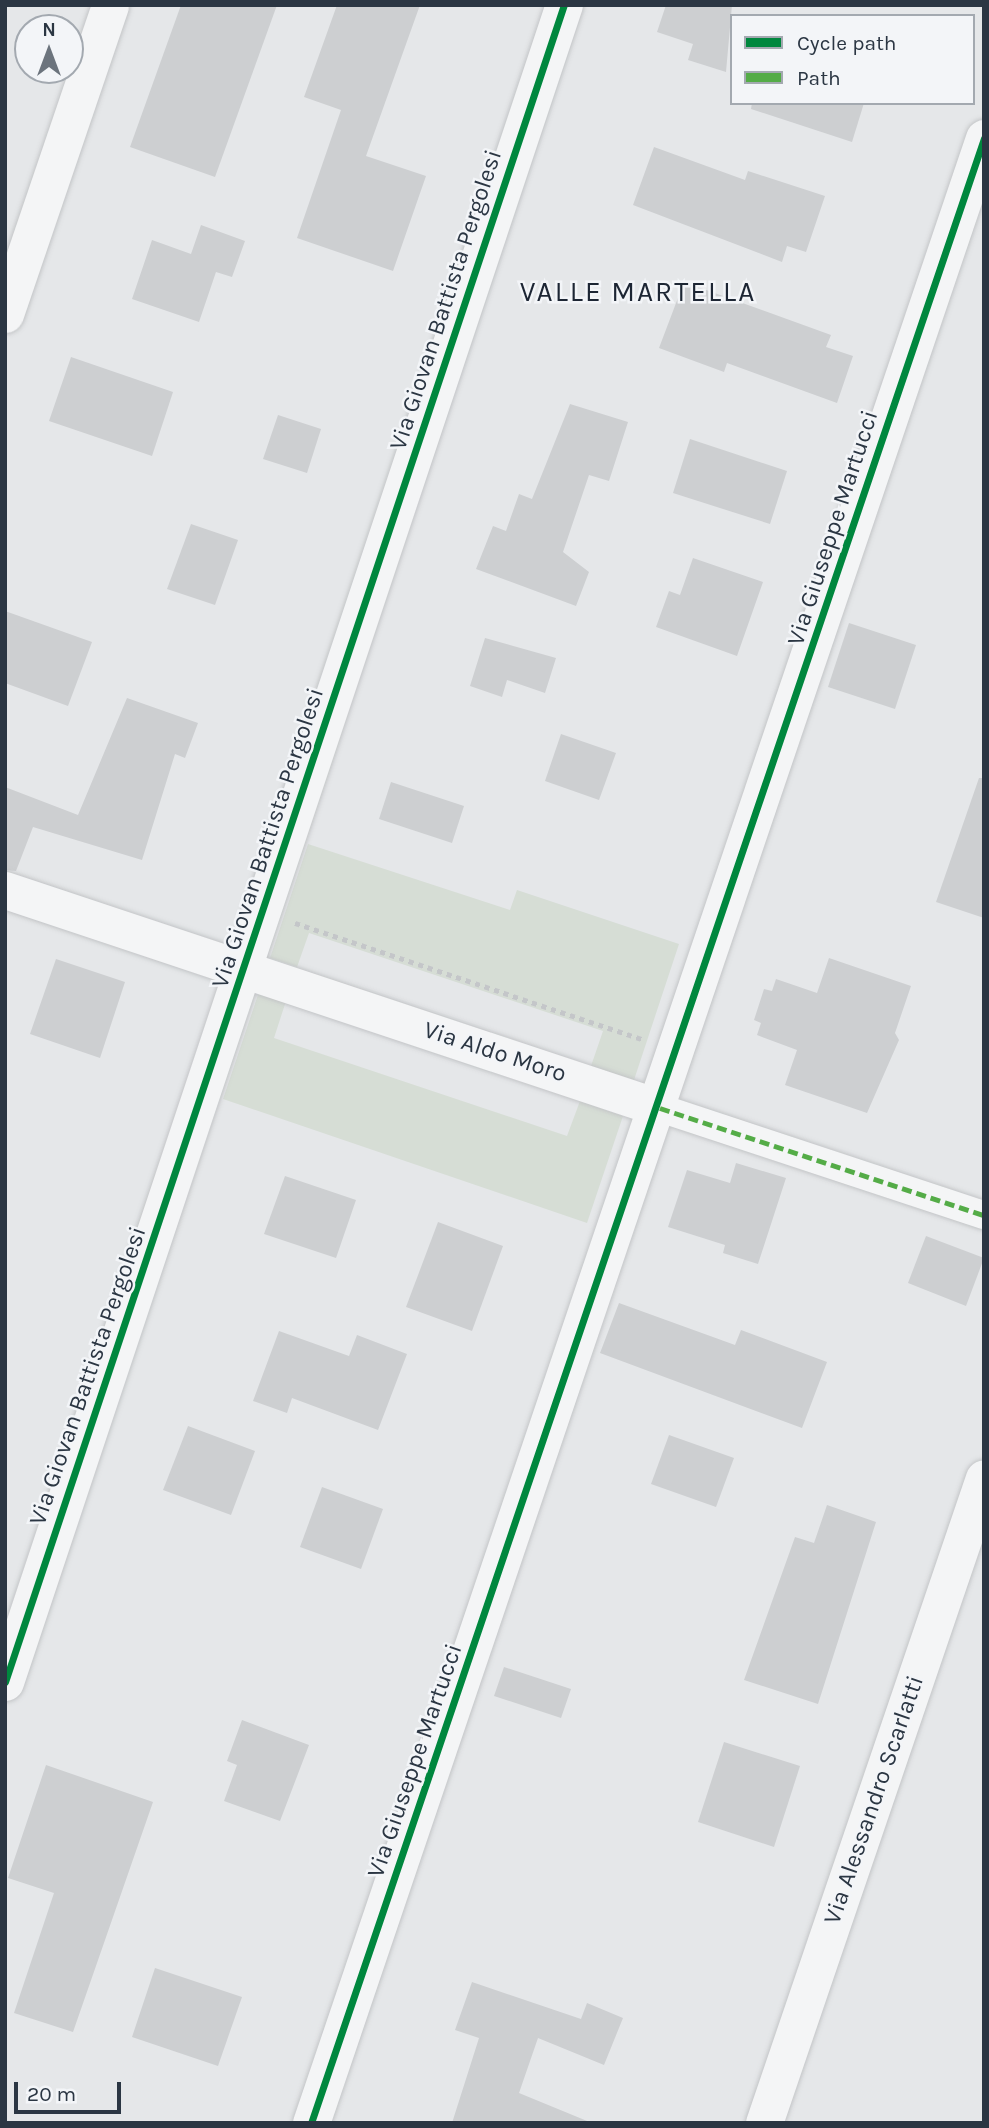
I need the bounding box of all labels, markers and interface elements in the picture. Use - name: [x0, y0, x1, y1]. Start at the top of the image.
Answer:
- north arrow: [14, 14, 84, 84]
- legend: [730, 14, 975, 105]
- text: N: [42, 19, 56, 41]
- text: Cycle path: [797, 31, 897, 55]
- text: Path: [797, 66, 841, 90]
- street label: Via Giovan Battista Pergolesi: [384, 146, 508, 454]
- district label: VALLE MARTELLA: [522, 275, 754, 309]
- street label: Via Giuseppe Martucci: [781, 407, 885, 649]
- street label: Via Giovan Battista Pergolesi: [206, 684, 330, 992]
- street label: Via Aldo Moro: [420, 1015, 570, 1089]
- street label: Via Giovan Battista Pergolesi: [23, 1223, 153, 1529]
- street label: Via Giuseppe Martucci: [361, 1640, 469, 1882]
- street label: Via Alessandro Scarlatti: [818, 1672, 930, 1928]
- scale bar: [18, 2068, 124, 2112]
- text: 20 m: [27, 2082, 76, 2106]

